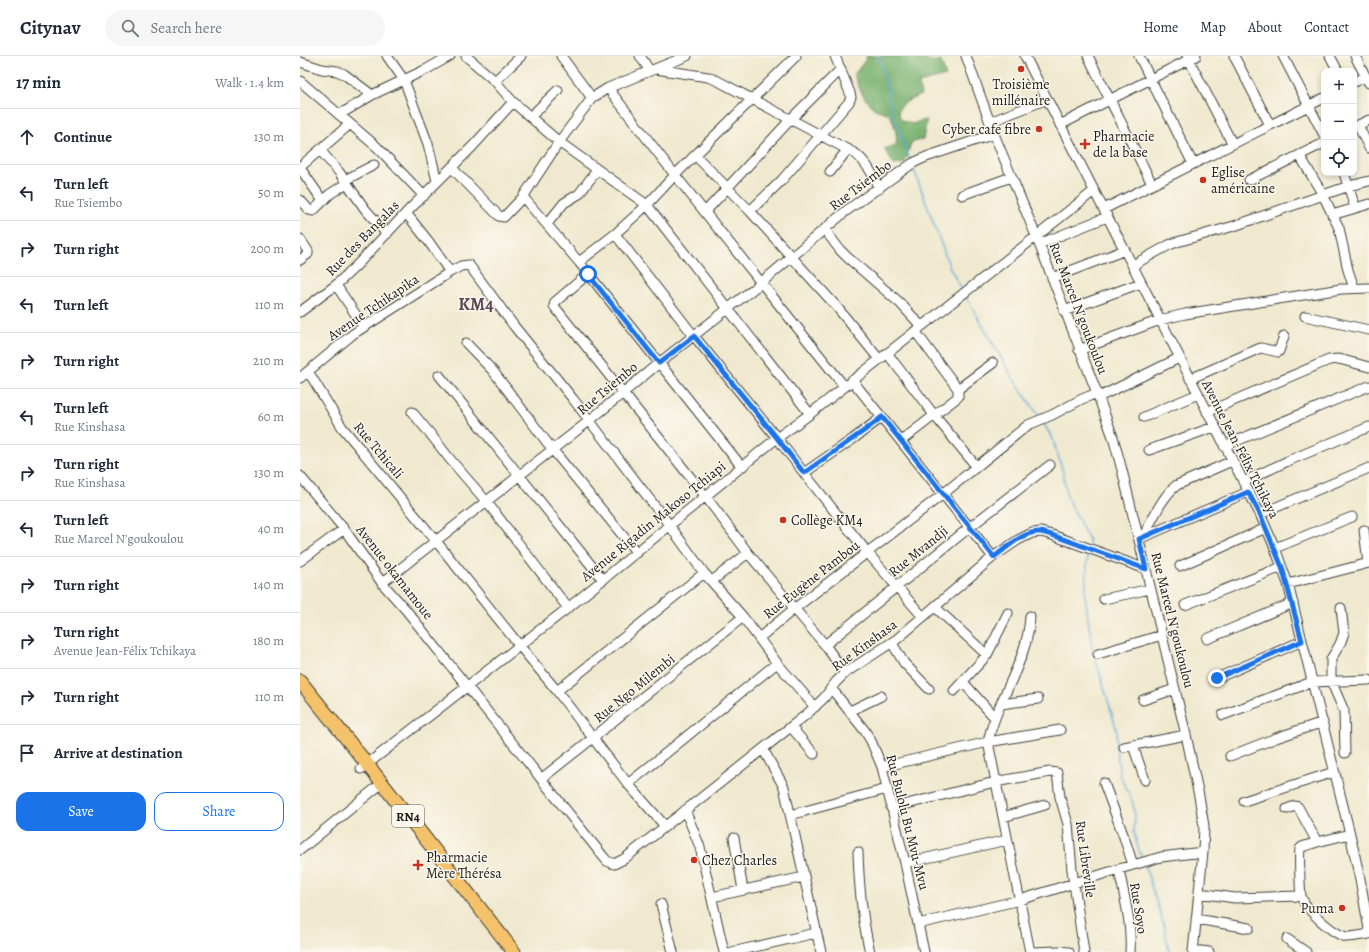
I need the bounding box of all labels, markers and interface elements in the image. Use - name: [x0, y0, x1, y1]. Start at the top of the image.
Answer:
- search box: [105, 10, 385, 46]
- text: Citynav: [20, 15, 81, 41]
- icon: search: [119, 17, 141, 39]
- text: Search here: [151, 18, 222, 38]
- text: Home: [1143, 18, 1178, 37]
- text: Map: [1200, 18, 1226, 37]
- text: About: [1248, 18, 1282, 37]
- text: Contact: [1304, 18, 1349, 37]
- marker: Troisième millénaire: [1016, 64, 1026, 74]
- map controls: [1321, 68, 1357, 176]
- button: +: [1321, 68, 1357, 104]
- text: 17 min: [16, 71, 61, 94]
- text: Walk · 1.4 km: [215, 74, 284, 91]
- place label: Troisième millénaire: [992, 75, 1050, 110]
- button: −: [1321, 104, 1357, 140]
- place label: Cyber cafe fibre: [942, 120, 1031, 139]
- marker: Cyber cafe fibre: [1034, 124, 1044, 134]
- icon: ahead: [16, 126, 38, 148]
- text: Continue: [54, 127, 112, 147]
- place label: Pharmacie de la base: [1093, 127, 1154, 162]
- text: 130 m: [254, 128, 284, 145]
- marker: Pharmacie de la base: [1080, 139, 1090, 149]
- button: locate: [1321, 140, 1357, 176]
- street label: Rue Tsiembo: [825, 156, 895, 215]
- place label: Eglise américaine: [1211, 163, 1275, 198]
- text: Turn left: [54, 174, 109, 194]
- marker: Eglise américaine: [1198, 175, 1208, 185]
- icon: left: [16, 182, 38, 204]
- text: 50 m: [258, 184, 284, 201]
- text: Rue Tsiembo: [54, 194, 122, 211]
- street label: Rue des Bangalas: [321, 196, 403, 280]
- icon: right: [16, 238, 38, 260]
- text: Turn right: [54, 239, 119, 259]
- text: 200 m: [251, 240, 284, 257]
- street label: Rue Marcel N'goukoulou: [1045, 240, 1113, 377]
- route start: [579, 265, 597, 283]
- street label: Avenue Tchikapika: [323, 270, 423, 346]
- district label: KM4: [458, 292, 494, 316]
- icon: left: [16, 294, 38, 316]
- text: Turn left: [54, 295, 109, 315]
- text: 110 m: [255, 296, 284, 313]
- icon: right: [16, 350, 38, 372]
- text: Turn right: [54, 351, 119, 371]
- text: 210 m: [253, 352, 284, 369]
- street label: Rue Tsiembo: [573, 357, 642, 419]
- street label: Avenue Jean-Félix Tchikaya: [1197, 376, 1284, 522]
- text: Turn left: [54, 398, 109, 418]
- icon: left: [16, 406, 38, 428]
- text: 60 m: [258, 408, 284, 425]
- text: Rue Kinshasa: [54, 418, 125, 435]
- street label: Rue Tchicali: [349, 418, 408, 483]
- text: Turn right: [54, 454, 119, 474]
- street label: Avenue Rigadin Makoso Tchiapi: [576, 457, 730, 586]
- icon: right: [16, 462, 38, 484]
- text: 130 m: [254, 464, 284, 481]
- text: Rue Kinshasa: [54, 474, 125, 491]
- text: Turn left: [54, 510, 109, 530]
- place label: Collège KM4: [791, 511, 862, 530]
- marker: Collège KM4: [778, 515, 788, 525]
- icon: left: [16, 518, 38, 540]
- text: 40 m: [258, 520, 284, 537]
- street label: Avenue okamamoue: [351, 520, 438, 624]
- street label: Rue Mvandji: [885, 521, 952, 581]
- text: Rue Marcel N'goukoulou: [54, 530, 184, 547]
- street label: Rue Eugène Pambou: [759, 535, 864, 623]
- street label: Rue Marcel N'goukoulou: [1146, 550, 1199, 691]
- icon: right: [16, 574, 38, 596]
- text: Turn right: [54, 575, 119, 595]
- text: 140 m: [253, 576, 284, 593]
- street label: Rue Kinshasa: [828, 615, 901, 676]
- text: Turn right: [54, 622, 119, 642]
- icon: right: [16, 630, 38, 652]
- text: 180 m: [253, 632, 284, 649]
- text: Avenue Jean-Félix Tchikaya: [54, 642, 196, 659]
- street label: Rue Ngo Milembi: [590, 650, 679, 727]
- route end: [1208, 669, 1226, 687]
- icon: right: [16, 686, 38, 708]
- text: Turn right: [54, 687, 119, 707]
- text: 110 m: [255, 688, 284, 705]
- icon: arrive: [16, 742, 38, 764]
- text: Arrive at destination: [54, 743, 183, 763]
- street label: Rue Bulolu Bu Mvu-Mvu: [881, 752, 934, 892]
- button: Save: [16, 792, 146, 831]
- button: Share: [154, 792, 284, 831]
- road number: RN4: [392, 805, 424, 827]
- street label: Rue Libreville: [1071, 819, 1100, 899]
- place label: Pharmacie Mère Thérésa: [426, 848, 502, 883]
- place label: Chez Charles: [702, 851, 777, 870]
- marker: Chez Charles: [689, 855, 699, 865]
- marker: Pharmacie Mère Thérésa: [413, 860, 423, 870]
- street label: Rue Soyo: [1125, 881, 1152, 935]
- place label: Puma: [1301, 899, 1334, 918]
- marker: Puma: [1337, 903, 1347, 913]

